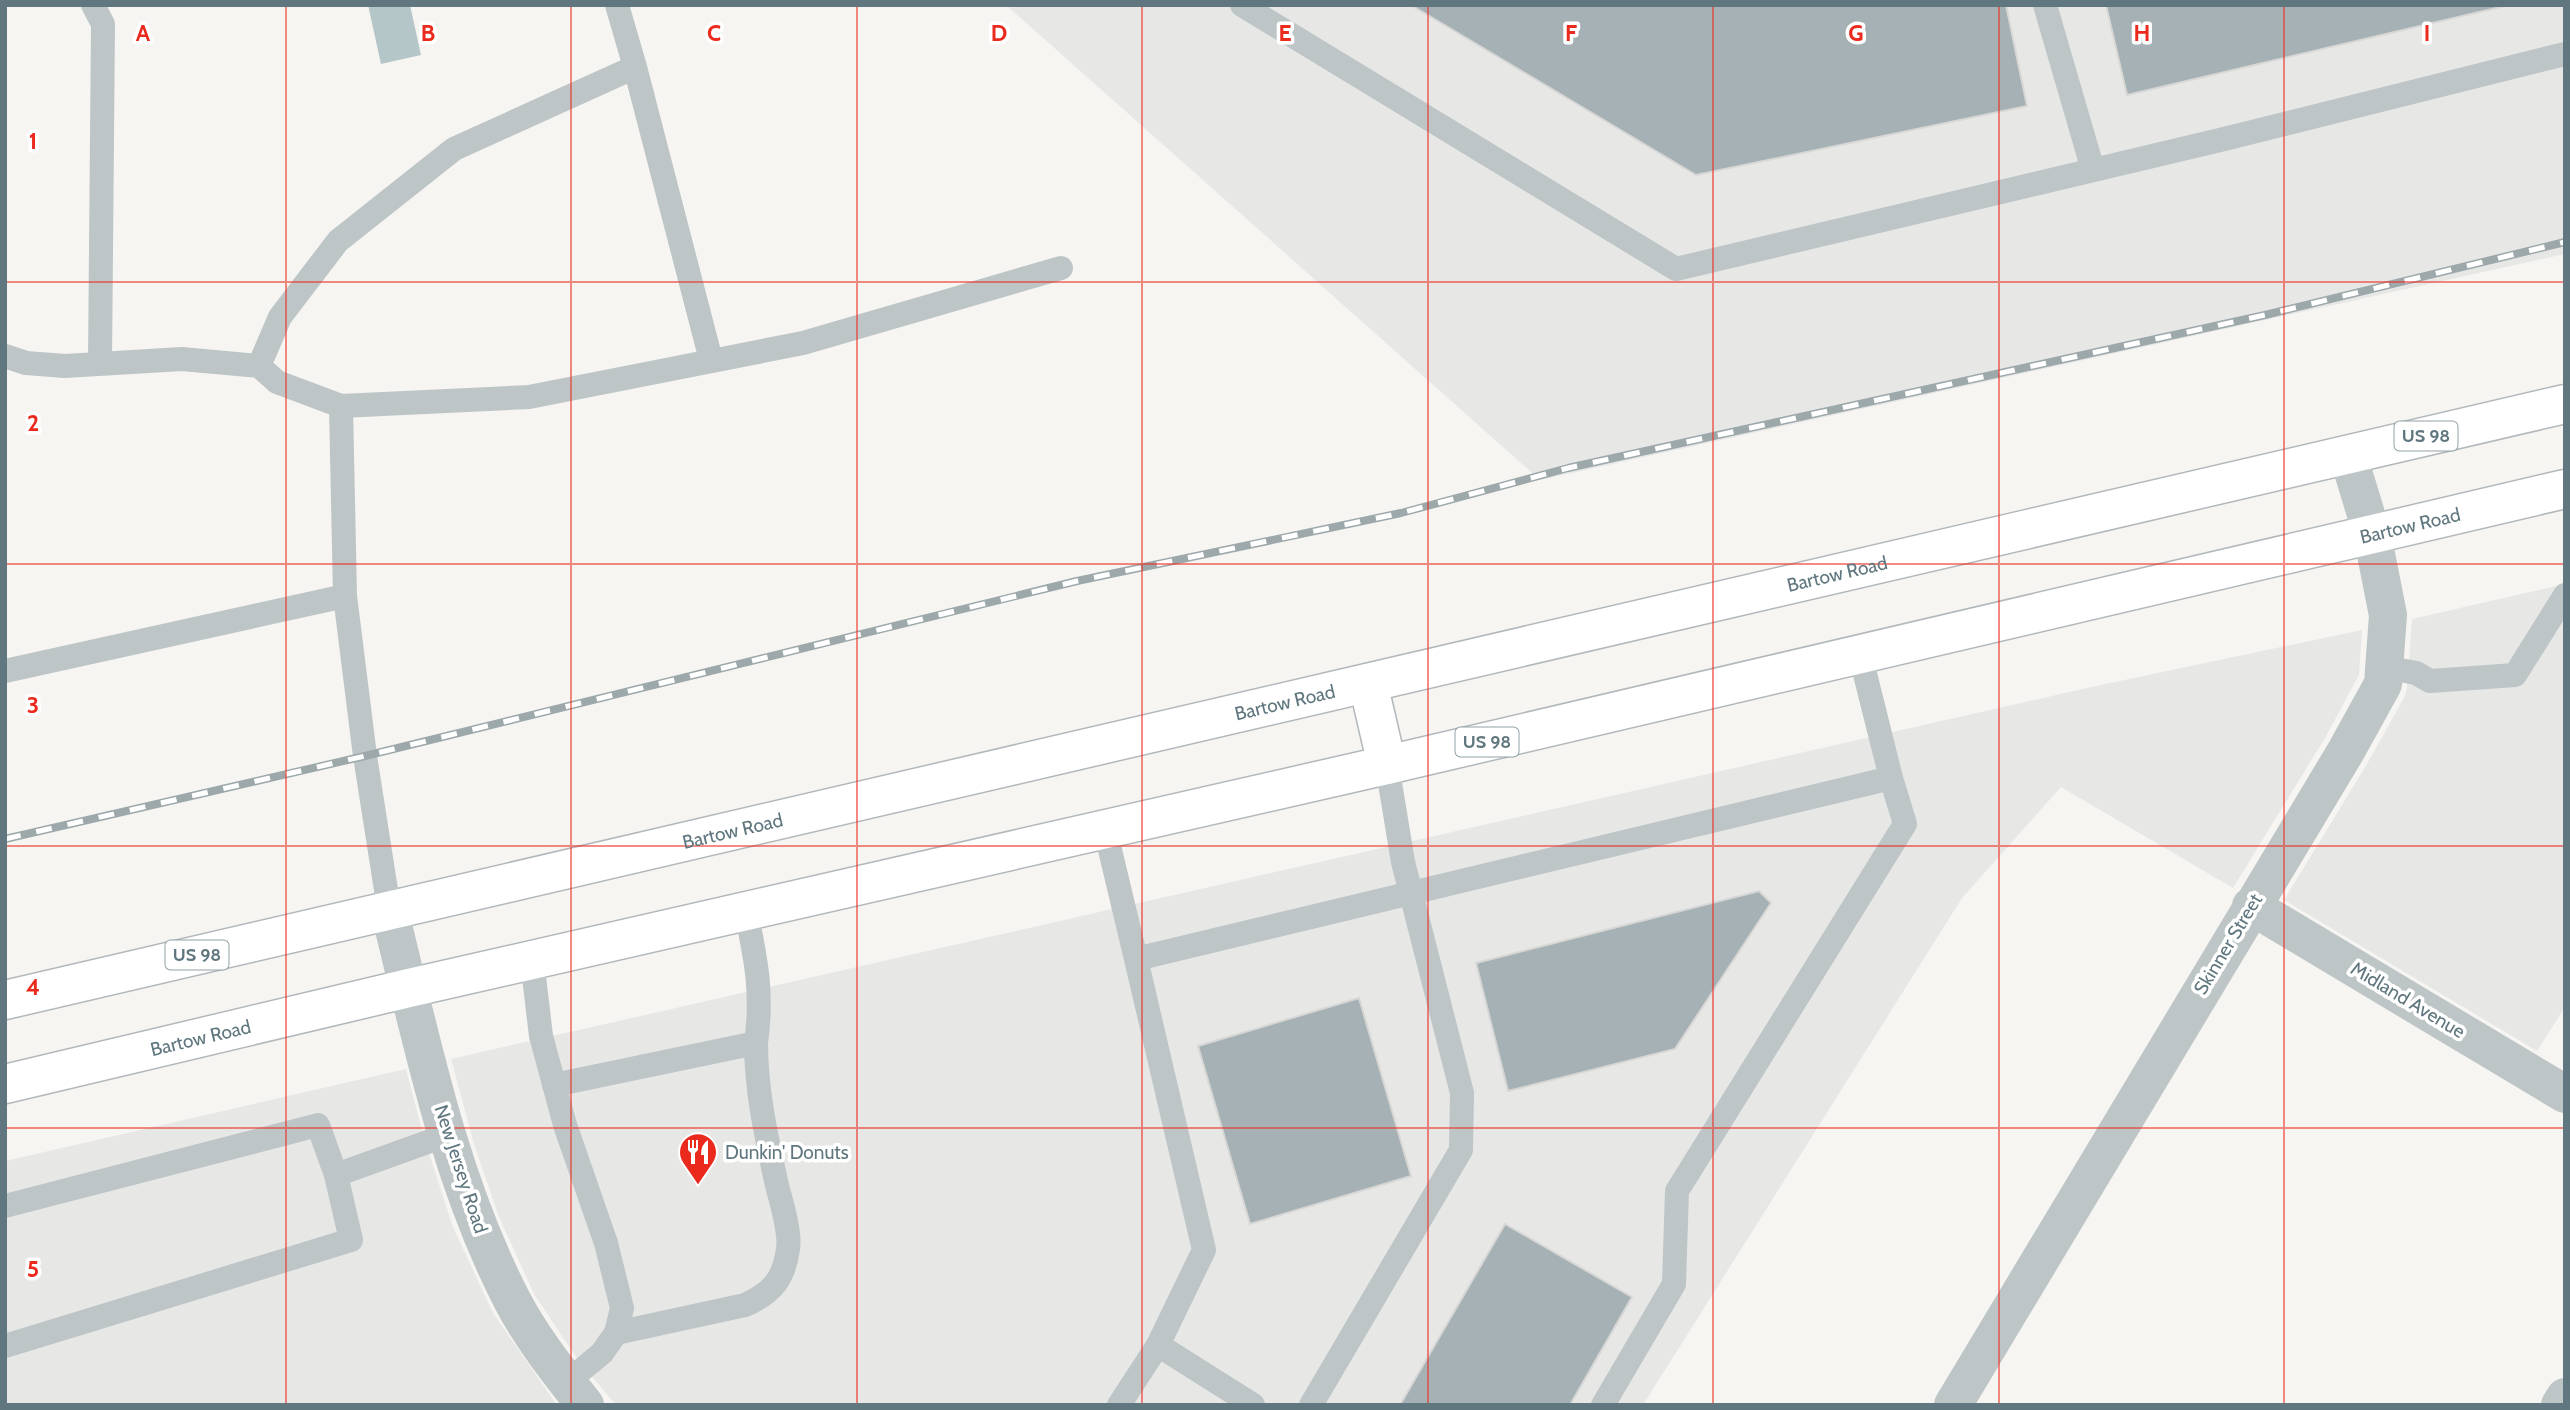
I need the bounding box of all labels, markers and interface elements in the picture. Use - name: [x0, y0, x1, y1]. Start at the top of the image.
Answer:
- text: A: [136, 19, 151, 47]
- text: B: [421, 19, 435, 47]
- text: C: [707, 19, 721, 47]
- text: D: [991, 19, 1007, 47]
- text: E: [1278, 19, 1292, 47]
- text: F: [1565, 19, 1577, 47]
- text: G: [1848, 19, 1864, 47]
- text: H: [2134, 19, 2150, 47]
- text: I: [2424, 19, 2430, 47]
- text: 1: [29, 127, 37, 155]
- text: 2: [27, 409, 39, 437]
- road number: US 98: [2394, 422, 2458, 450]
- street label: Bartow Road: [2357, 502, 2462, 548]
- street label: Bartow Road: [1784, 551, 1890, 596]
- street label: Bartow Road: [1232, 679, 1337, 725]
- text: 3: [27, 691, 39, 719]
- road number: US 98: [1456, 728, 1518, 756]
- street label: Bartow Road: [680, 808, 785, 853]
- street label: Skinner Street: [2189, 889, 2267, 999]
- road number: US 98: [166, 940, 228, 970]
- street label: Midland Avenue: [2347, 957, 2469, 1043]
- text: 4: [26, 973, 40, 1001]
- street label: Bartow Road: [148, 1014, 253, 1061]
- street label: New Jersey Road: [429, 1102, 493, 1236]
- restaurant icon: Dunkin' Donuts: [677, 1131, 719, 1186]
- place label: Dunkin' Donuts: [725, 1141, 849, 1164]
- text: 5: [27, 1255, 39, 1283]

